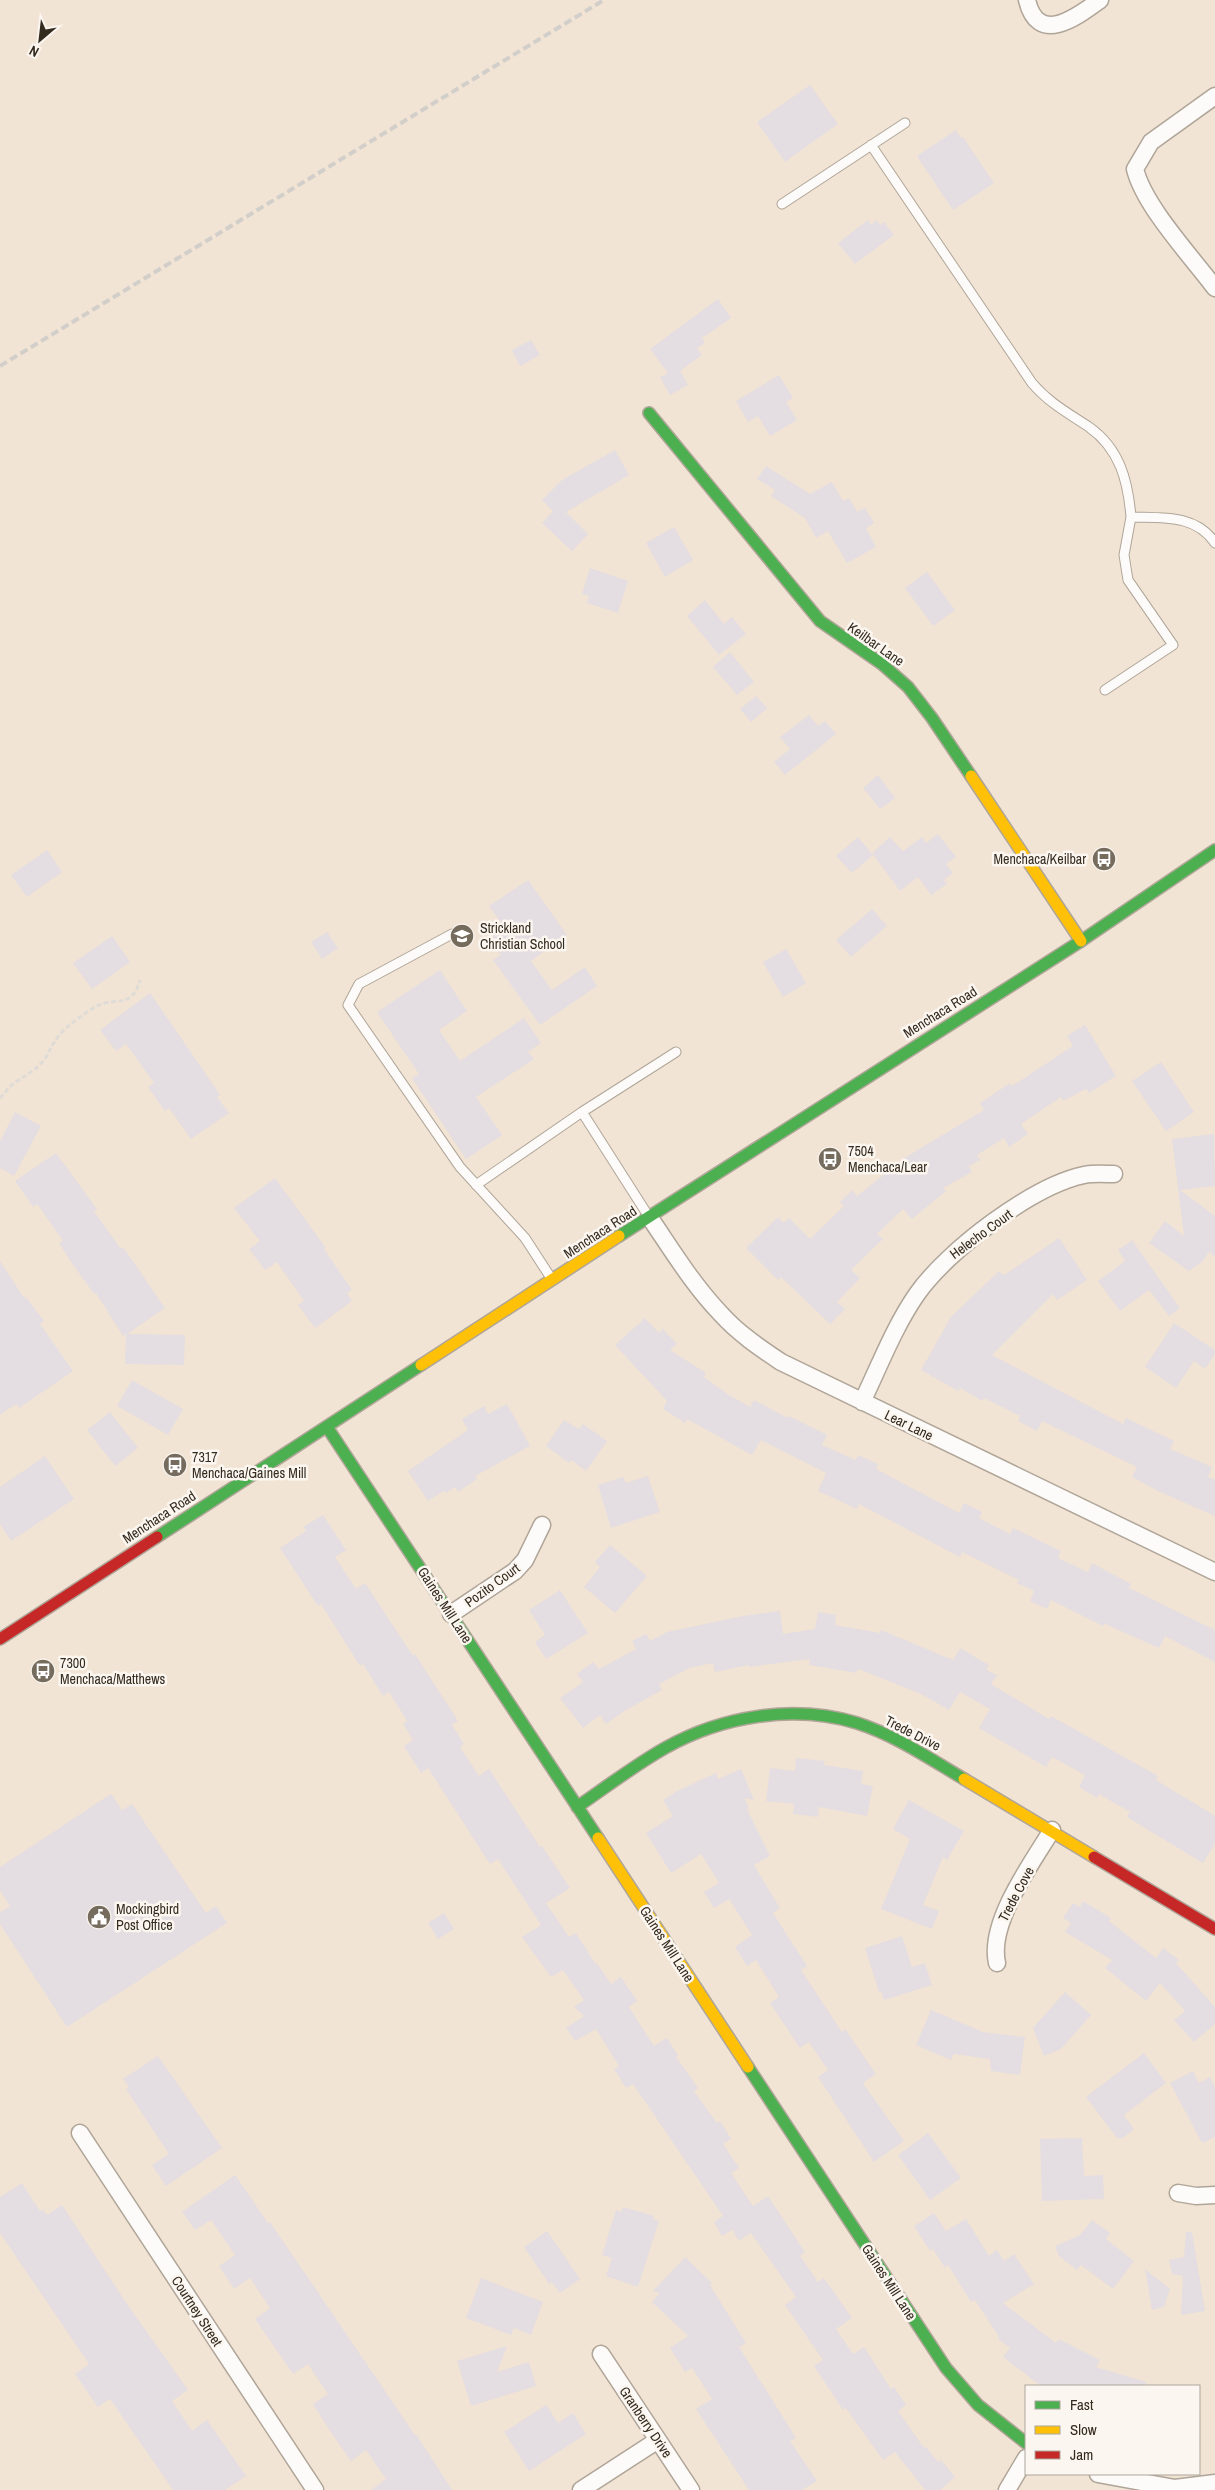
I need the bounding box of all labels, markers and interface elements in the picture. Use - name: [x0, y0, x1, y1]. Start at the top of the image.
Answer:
- north arrow: [15, 15, 65, 65]
- text: N: [26, 42, 42, 61]
- street label: Keilbar Lane: [844, 618, 908, 670]
- bus stop icon: Menchaca/Keilbar: [1091, 846, 1117, 872]
- place label: Menchaca/Keilbar: [993, 850, 1086, 868]
- place label: Strickland Christian School: [480, 919, 565, 953]
- school or university icon: Strickland Christian School: [449, 923, 475, 949]
- street label: Menchaca Road: [900, 982, 980, 1042]
- place label: 7504 Menchaca/Lear: [848, 1142, 927, 1176]
- bus stop icon: 7504 Menchaca/Lear: [817, 1146, 843, 1172]
- street label: Menchaca Road: [560, 1202, 640, 1262]
- street label: Helecho Court: [946, 1205, 1016, 1263]
- street label: Lear Lane: [882, 1406, 936, 1444]
- place label: 7317 Menchaca/Gaines Mill: [192, 1448, 306, 1482]
- bus stop icon: 7317 Menchaca/Gaines Mill: [162, 1452, 188, 1478]
- street label: Menchaca Road: [119, 1487, 199, 1547]
- street label: Pozito Court: [461, 1559, 523, 1611]
- street label: Gaines Mill Lane: [414, 1564, 476, 1646]
- place label: 7300 Menchaca/Matthews: [60, 1654, 166, 1688]
- bus stop icon: 7300 Menchaca/Matthews: [30, 1658, 56, 1684]
- street label: Trede Drive: [882, 1711, 944, 1755]
- street label: Trede Cove: [994, 1863, 1038, 1925]
- place label: Mockingbird Post Office: [116, 1900, 179, 1934]
- street label: Gaines Mill Lane: [636, 1903, 698, 1985]
- public building icon: Mockingbird Post Office: [86, 1904, 112, 1930]
- street label: Gaines Mill Lane: [858, 2241, 920, 2323]
- street label: Courtney Street: [168, 2272, 226, 2350]
- street label: Granberry Drive: [616, 2383, 676, 2461]
- legend: [1025, 2385, 1200, 2475]
- text: Fast: [1070, 2394, 1094, 2415]
- text: Slow: [1070, 2419, 1097, 2440]
- text: Jam: [1070, 2444, 1093, 2465]

